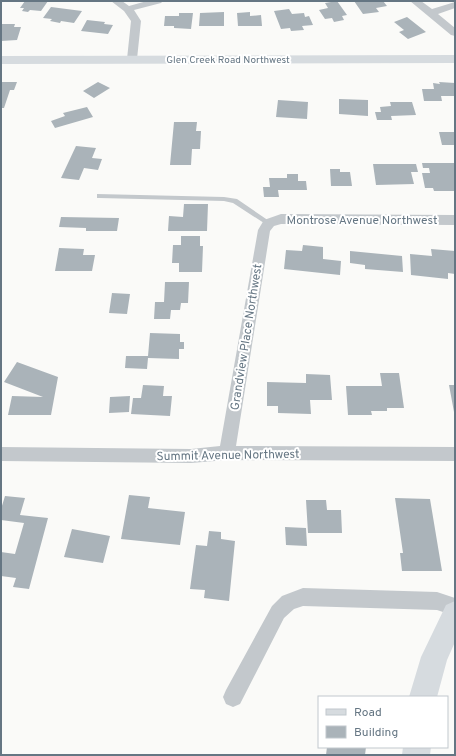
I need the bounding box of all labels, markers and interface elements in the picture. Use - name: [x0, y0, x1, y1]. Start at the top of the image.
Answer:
- street label: Glen Creek Road Northwest: [166, 54, 290, 67]
- street label: Montrose Avenue Northwest: [287, 213, 437, 229]
- street label: Grandview Place Northwest: [228, 263, 266, 412]
- street label: Summit Avenue Northwest: [156, 447, 300, 465]
- legend: [318, 696, 448, 748]
- text: Road: [354, 705, 382, 721]
- text: Building: [354, 725, 398, 741]

